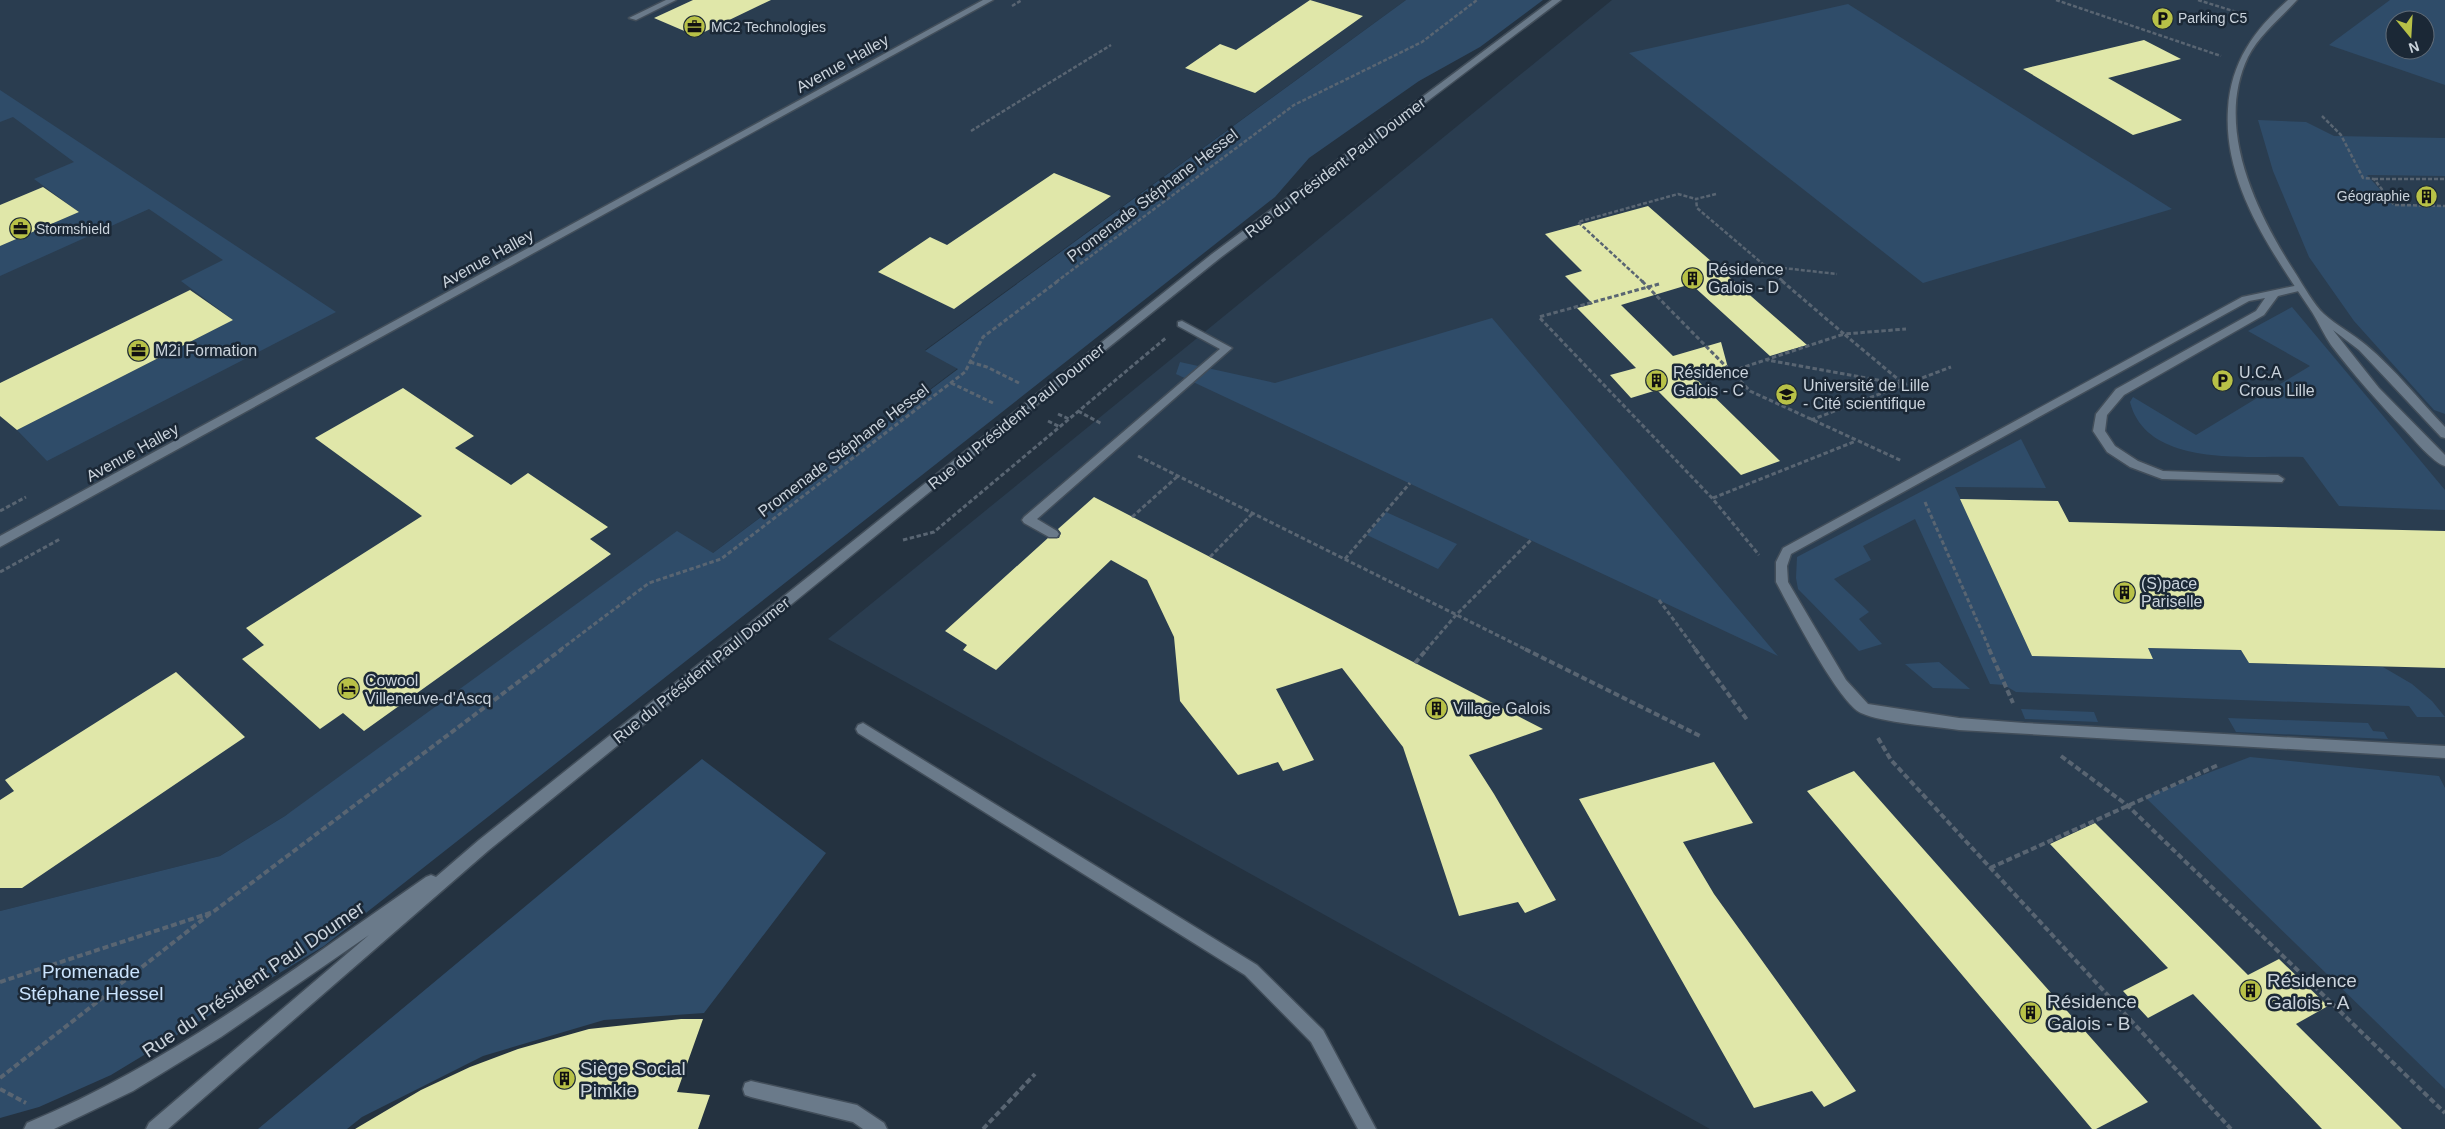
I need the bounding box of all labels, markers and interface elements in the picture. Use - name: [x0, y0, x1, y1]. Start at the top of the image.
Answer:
- parking icon: Parking C5: [2150, 6, 2174, 30]
- place label: Parking C5: [2178, 10, 2247, 26]
- north arrow: [2385, 10, 2435, 60]
- office icon: MC2 Technologies: [683, 15, 707, 39]
- place label: MC2 Technologies: [711, 19, 826, 35]
- street label: Avenue Halley: [793, 31, 891, 96]
- text: N: [2407, 38, 2421, 57]
- street label: Rue du Président Paul Doumer: [1242, 94, 1429, 241]
- street label: Promenade Stéphane Hessel: [1064, 126, 1241, 265]
- building icon: Géographie: [2414, 184, 2438, 208]
- place label: Géographie: [2337, 188, 2410, 204]
- office icon: Stormshield: [8, 217, 32, 241]
- place label: Stormshield: [36, 221, 110, 237]
- street label: Avenue Halley: [438, 226, 536, 291]
- place label: Résidence Galois - D: [1708, 261, 1784, 296]
- building icon: Résidence Galois - D: [1680, 266, 1704, 290]
- office icon: M2i Formation: [127, 338, 151, 362]
- street label: Rue du Président Paul Doumer: [925, 340, 1108, 493]
- place label: M2i Formation: [155, 342, 257, 359]
- place label: Résidence Galois - C: [1673, 364, 1749, 399]
- place label: U.C.A Crous Lille: [2239, 364, 2315, 399]
- building icon: Résidence Galois - C: [1645, 369, 1669, 393]
- parking icon: U.C.A Crous Lille: [2211, 369, 2235, 393]
- place label: Université de Lille ‐ Cité scientifique: [1803, 377, 1929, 412]
- street label: Promenade Stéphane Hessel: [755, 381, 932, 520]
- school or university icon: Université de Lille ‐ Cité scientifique: [1775, 382, 1799, 406]
- street label: Avenue Halley: [83, 420, 181, 485]
- place label: (S)pace Pariselle: [2141, 575, 2202, 610]
- building icon: (S)pace Pariselle: [2113, 580, 2137, 604]
- street label: Rue du Président Paul Doumer: [610, 594, 793, 747]
- place label: Cowool Villeneuve-d'Ascq: [365, 672, 491, 707]
- hotel icon: Cowool Villeneuve-d'Ascq: [337, 677, 361, 701]
- building icon: Village Galois: [1425, 696, 1449, 720]
- place label: Village Galois: [1453, 700, 1551, 717]
- street label: Rue du Président Paul Doumer: [138, 897, 369, 1062]
- park label: Promenade Stéphane Hessel: [19, 961, 163, 1004]
- place label: Résidence Galois - A: [2267, 970, 2357, 1013]
- building icon: Résidence Galois - A: [2239, 979, 2263, 1003]
- place label: Résidence Galois - B: [2047, 991, 2137, 1034]
- building icon: Résidence Galois - B: [2019, 1000, 2043, 1024]
- place label: Siège Social Pimkie: [580, 1058, 686, 1101]
- building icon: Siège Social Pimkie: [552, 1067, 576, 1091]

